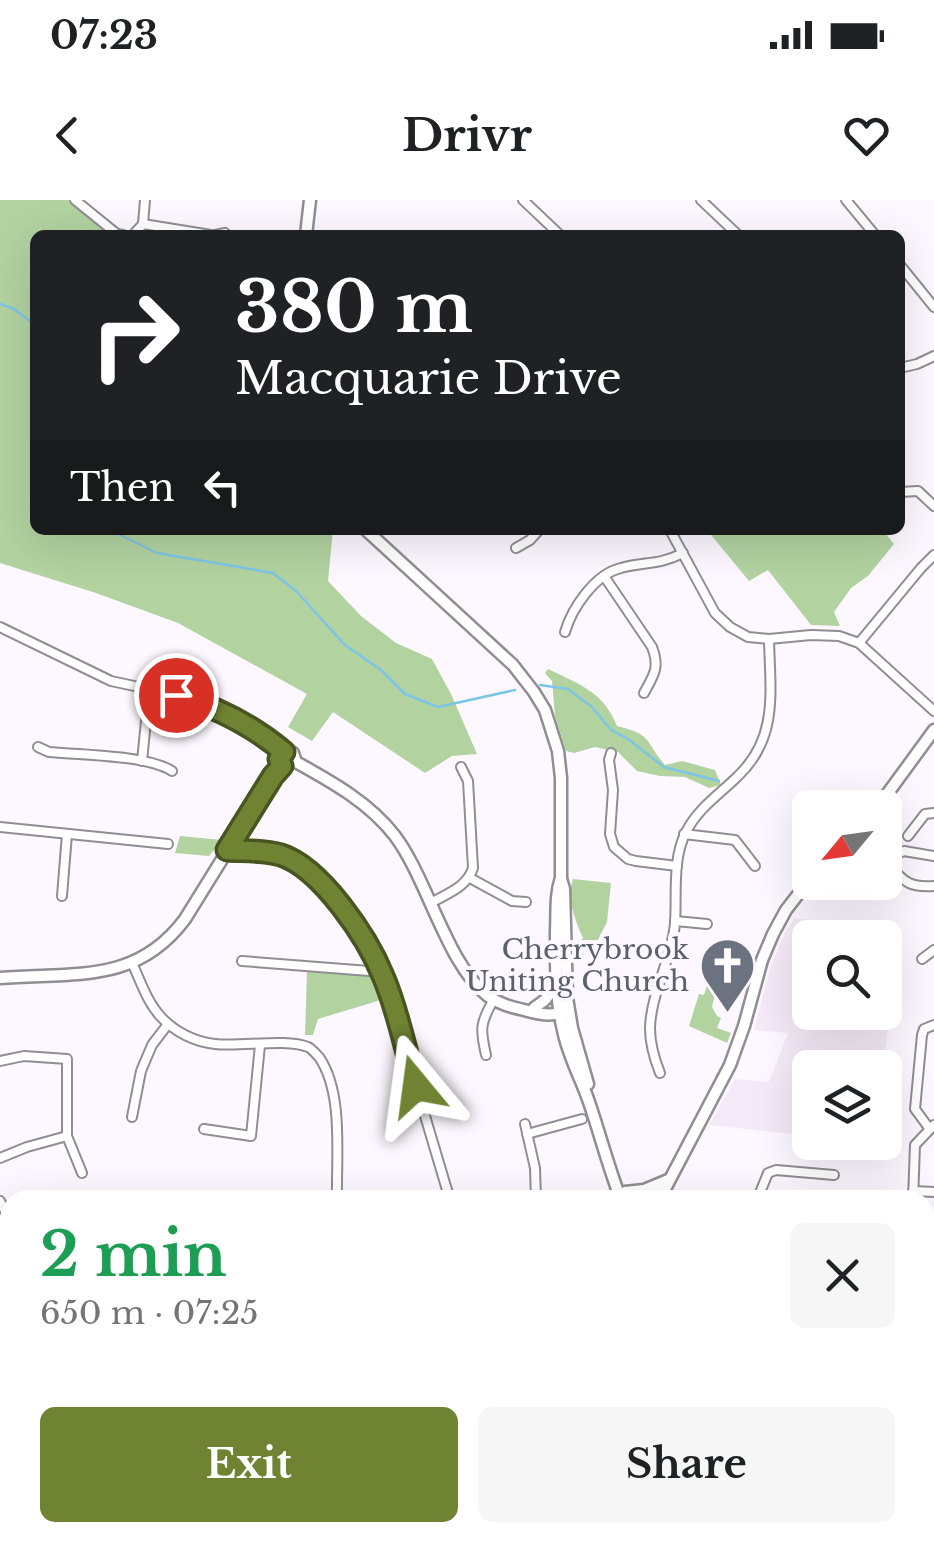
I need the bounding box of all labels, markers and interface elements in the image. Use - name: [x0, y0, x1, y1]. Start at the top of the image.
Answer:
- text: 07:23: [50, 12, 158, 59]
- text: Drivr: [402, 107, 532, 163]
- icon: back: [40, 108, 95, 163]
- icon: heart: [839, 108, 894, 163]
- text: 380 m: [235, 264, 473, 351]
- icon: right: [70, 270, 200, 400]
- text: Macquarie Drive: [235, 350, 622, 406]
- icon: left: [195, 460, 250, 515]
- text: Then: [70, 464, 175, 511]
- pin: [134, 653, 219, 738]
- icon: arrive: [149, 668, 204, 723]
- north arrow: [792, 790, 902, 900]
- map controls: [792, 790, 902, 1160]
- button: search: [792, 920, 902, 1030]
- place label: Cherrybrook Uniting Church: [465, 932, 690, 999]
- church icon: Cherrybrook Uniting Church: [698, 935, 758, 1014]
- position arrow: [364, 1034, 468, 1138]
- button: layers: [792, 1050, 902, 1160]
- text: 2 min: [40, 1218, 227, 1292]
- button: close: [790, 1223, 895, 1328]
- text: 650 m · 07:25: [40, 1293, 259, 1333]
- button: Exit: [40, 1407, 458, 1522]
- button: Share: [478, 1407, 895, 1522]

